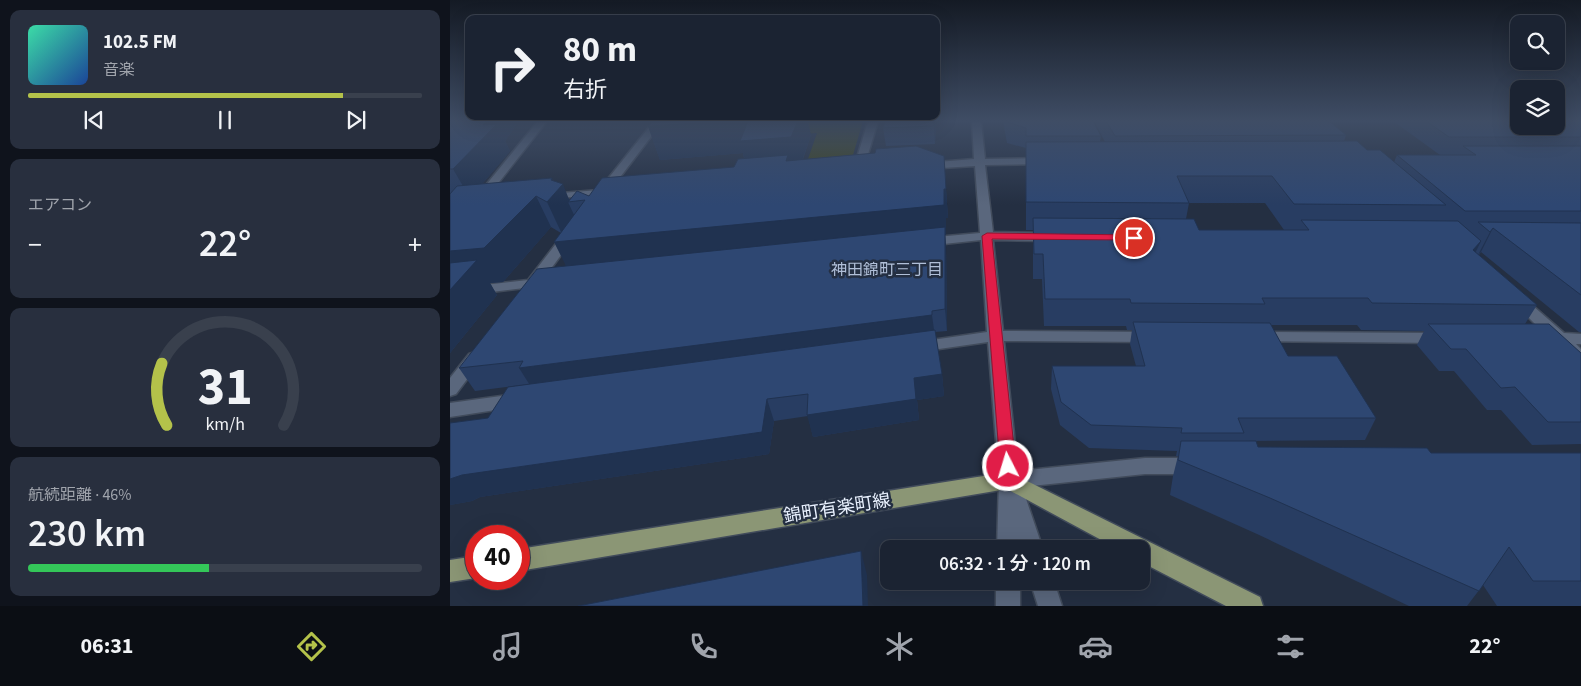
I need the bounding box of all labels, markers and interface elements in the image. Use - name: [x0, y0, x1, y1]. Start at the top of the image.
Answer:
- map controls: [1510, 15, 1565, 135]
- button: search: [1510, 15, 1565, 70]
- text: 80 m: [563, 25, 637, 75]
- text: 102.5 FM: [103, 29, 177, 56]
- icon: right: [480, 35, 545, 100]
- text: 音楽: [103, 59, 135, 81]
- text: 右折: [563, 74, 607, 106]
- button: layers: [1510, 80, 1565, 135]
- icon: previous: [80, 106, 108, 134]
- icon: pause: [211, 106, 239, 134]
- icon: next: [342, 106, 370, 134]
- text: エアコン: [28, 194, 92, 216]
- text: 22°: [199, 217, 251, 271]
- pin: [1113, 217, 1155, 259]
- icon: arrive: [1120, 224, 1148, 252]
- text: −: [28, 225, 42, 265]
- text: +: [408, 225, 422, 265]
- district label: 神田錦町三丁目: [831, 259, 943, 281]
- text: 31: [198, 351, 252, 425]
- text: km/h: [205, 412, 245, 437]
- position arrow: [981, 439, 1033, 491]
- text: 航続距離 · 46%: [28, 484, 131, 506]
- street label: 錦町有楽町線: [782, 488, 892, 529]
- text: 230 km: [28, 507, 146, 561]
- speed limit sign: 40: [465, 525, 530, 590]
- text: 06:32 · 1 分 · 120 m: [939, 551, 1091, 578]
- icon: directions: [294, 629, 329, 664]
- icon: music: [490, 629, 525, 664]
- icon: phone: [686, 629, 721, 664]
- icon: climate: [882, 629, 917, 664]
- icon: car: [1078, 629, 1113, 664]
- icon: filters: [1273, 629, 1308, 664]
- text: 06:31: [80, 630, 133, 662]
- text: 22°: [1469, 630, 1501, 662]

